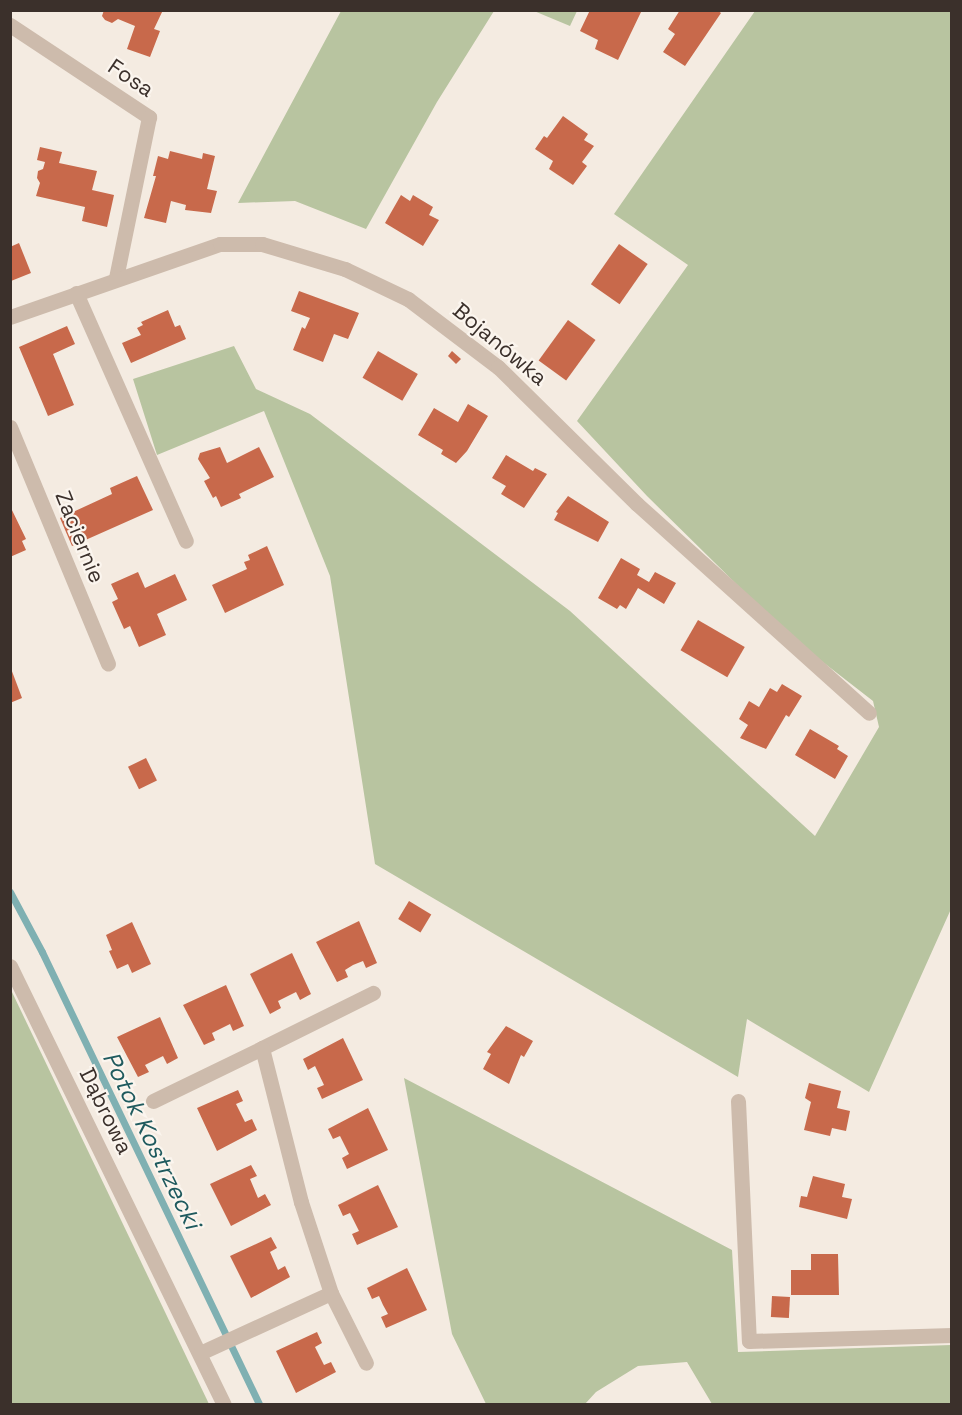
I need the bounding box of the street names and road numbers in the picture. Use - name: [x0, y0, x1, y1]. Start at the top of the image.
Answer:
- street label: Fosa: [103, 53, 159, 103]
- street label: Bojanówka: [447, 297, 553, 391]
- street label: Zaciernie: [50, 487, 110, 587]
- street label: Dąbrowa: [74, 1064, 138, 1158]

